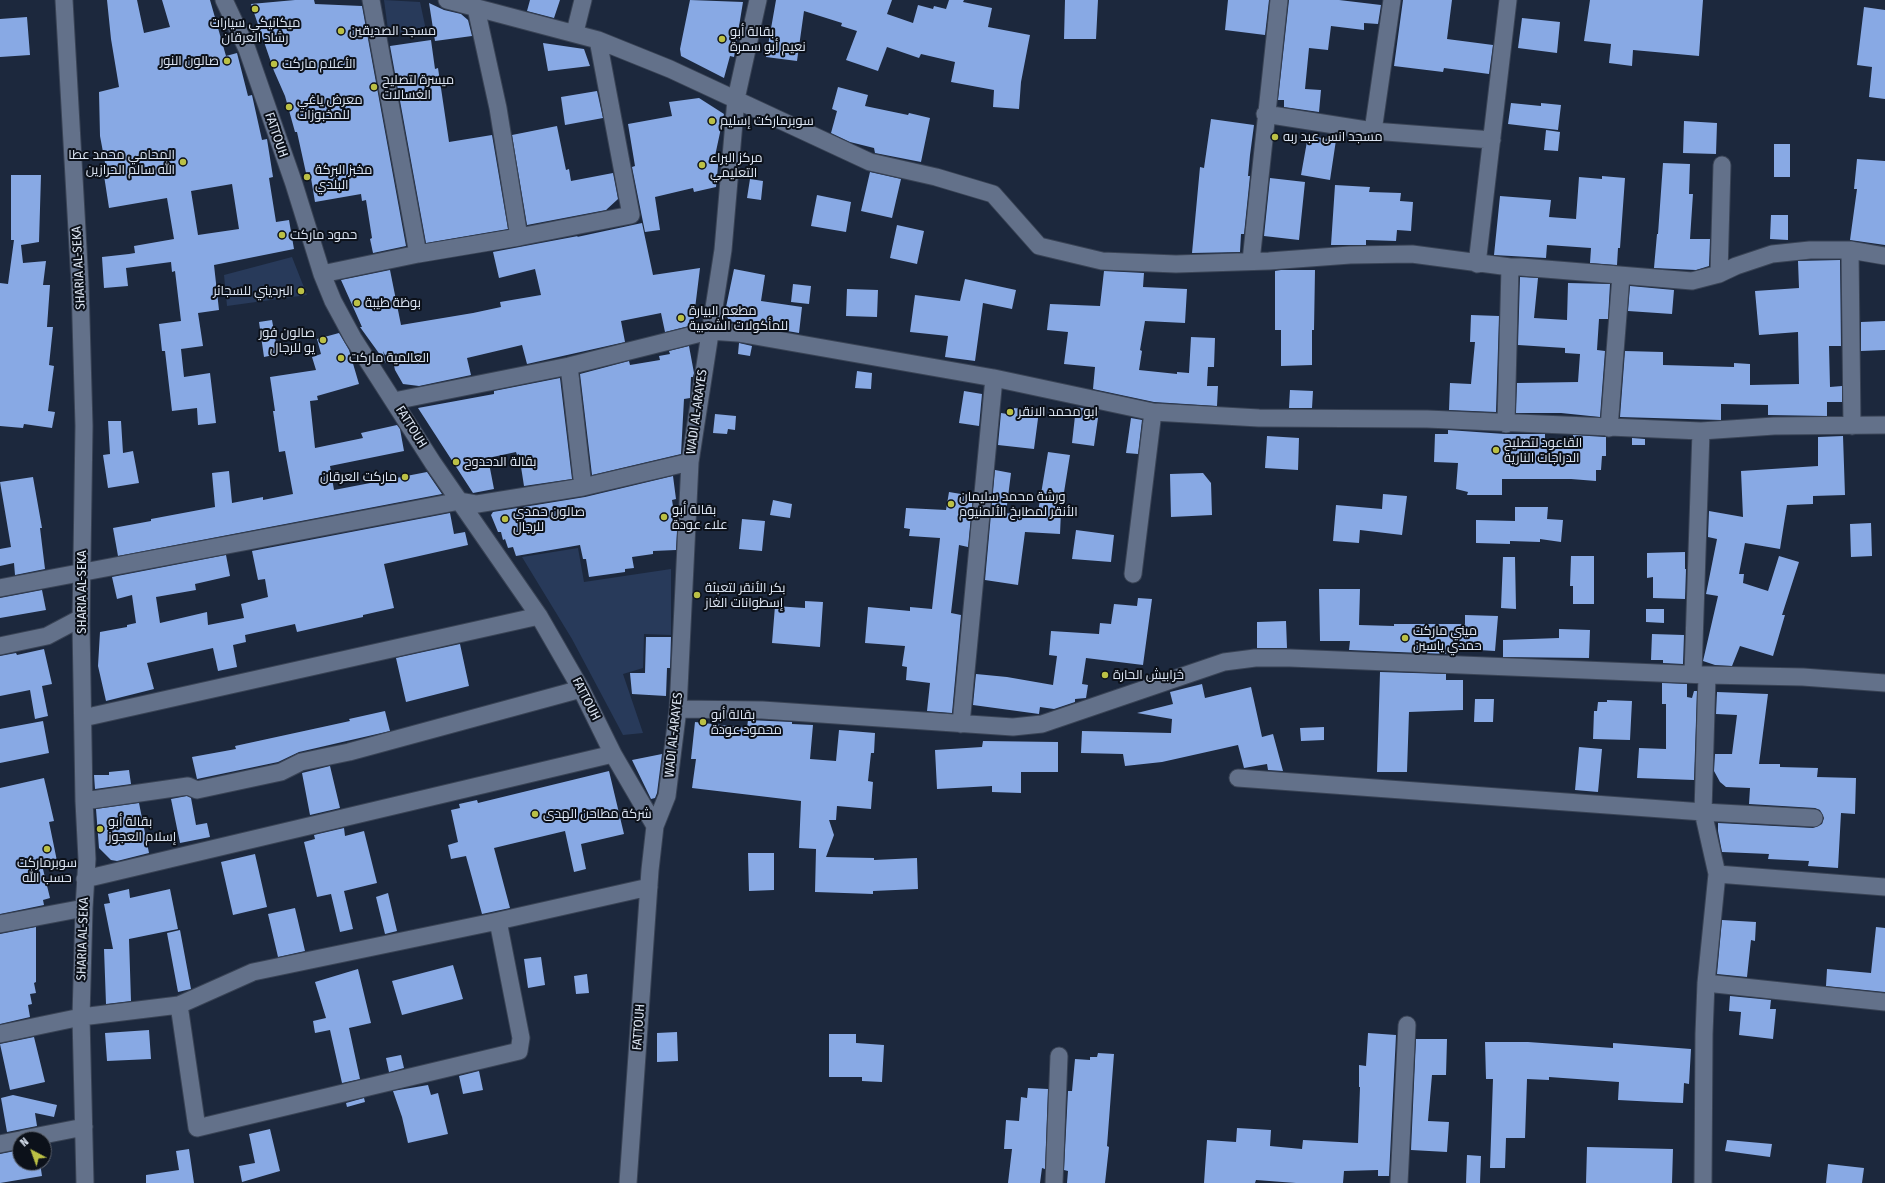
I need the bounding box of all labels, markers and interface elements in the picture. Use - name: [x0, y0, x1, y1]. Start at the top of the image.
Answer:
- marker: ميكانيكي سيارات رشاد العرقان: [250, 4, 260, 14]
- place label: ميكانيكي سيارات رشاد العرقان: [210, 15, 300, 46]
- place label: مسجد الصديقين: [349, 23, 436, 39]
- place label: بقالة أبو نعيم أبو سمرة: [730, 24, 806, 55]
- marker: مسجد الصديقين: [336, 26, 346, 36]
- marker: بقالة أبو نعيم أبو سمرة: [717, 34, 727, 44]
- place label: صالون النور: [160, 53, 219, 69]
- marker: صالون النور: [222, 56, 232, 66]
- place label: الأعلام ماركت: [282, 56, 356, 72]
- marker: الأعلام ماركت: [269, 59, 279, 69]
- place label: ميسرة لتصليح الغسالات: [382, 72, 454, 103]
- marker: ميسرة لتصليح الغسالات: [369, 82, 379, 92]
- place label: معرض ياغي للمخبوزات: [297, 92, 363, 123]
- marker: معرض ياغي للمخبوزات: [284, 102, 294, 112]
- street label: FATTOUH: [261, 110, 291, 160]
- place label: سوبرماركت إسليم: [720, 113, 814, 129]
- marker: سوبرماركت إسليم: [707, 116, 717, 126]
- place label: مسجد انس عبد ربه: [1283, 129, 1383, 145]
- marker: مسجد انس عبد ربه: [1270, 132, 1280, 142]
- place label: المحامي محمد عطا الله سالم الحرازين: [68, 147, 175, 178]
- place label: مركز البراء التعليمي: [710, 150, 763, 181]
- marker: المحامي محمد عطا الله سالم الحرازين: [178, 157, 188, 167]
- marker: مركز البراء التعليمي: [697, 160, 707, 170]
- place label: مخبز البركة البلدي: [315, 162, 372, 193]
- marker: مخبز البركة البلدي: [302, 172, 312, 182]
- street label: SHARIA AL-SEKA: [69, 226, 89, 310]
- place label: حمود ماركت: [290, 227, 357, 243]
- marker: حمود ماركت: [277, 230, 287, 240]
- place label: البرديني للسجائر: [213, 283, 293, 299]
- marker: البرديني للسجائر: [296, 286, 306, 296]
- place label: بوظة طيبة: [365, 295, 421, 311]
- marker: بوظة طيبة: [352, 298, 362, 308]
- place label: مطعم البيارة للمأكولات الشعبية: [689, 303, 788, 334]
- marker: مطعم البيارة للمأكولات الشعبية: [676, 313, 686, 323]
- place label: صالون فور يو للرجال: [259, 325, 315, 356]
- marker: صالون فور يو للرجال: [318, 335, 328, 345]
- place label: العالمية ماركت: [349, 350, 429, 366]
- marker: العالمية ماركت: [336, 353, 346, 363]
- street label: WADI AL-ARAYES: [683, 369, 711, 455]
- street label: FATTOUH: [392, 403, 430, 451]
- place label: ابو محمد الانقر: [1018, 404, 1098, 420]
- marker: ابو محمد الانقر: [1005, 407, 1015, 417]
- place label: القاعود لتصليح الدراجات النارية: [1504, 435, 1582, 466]
- marker: القاعود لتصليح الدراجات النارية: [1491, 445, 1501, 455]
- place label: بقالة الدحدوح: [464, 454, 537, 470]
- marker: بقالة الدحدوح: [451, 457, 461, 467]
- place label: ماركت العرقان: [320, 469, 397, 485]
- marker: ماركت العرقان: [400, 472, 410, 482]
- place label: ورشة محمد سليمان الأنقر لمطابخ الألمنيوم: [959, 489, 1078, 520]
- marker: ورشة محمد سليمان الأنقر لمطابخ الألمنيوم: [946, 499, 956, 509]
- place label: بقالة أبو علاء عودة: [672, 502, 728, 533]
- place label: صالون حمدي للرجال: [513, 504, 585, 535]
- marker: بقالة أبو علاء عودة: [659, 512, 669, 522]
- marker: صالون حمدي للرجال: [500, 514, 510, 524]
- street label: SHARIA AL-SEKA: [74, 550, 90, 634]
- place label: بكر الأنقر لتعبئة إسطوانات الغاز: [705, 580, 785, 611]
- marker: بكر الأنقر لتعبئة إسطوانات الغاز: [692, 590, 702, 600]
- place label: ميني ماركت حمدي ياسين: [1413, 623, 1482, 654]
- marker: ميني ماركت حمدي ياسين: [1400, 633, 1410, 643]
- place label: خرابيش الحارة: [1113, 667, 1184, 683]
- marker: خرابيش الحارة: [1100, 670, 1110, 680]
- street label: FATTOUH: [568, 675, 604, 723]
- street label: WADI AL-ARAYES: [662, 692, 686, 778]
- place label: بقالة أبو محمود عودة: [711, 707, 782, 738]
- marker: بقالة أبو محمود عودة: [698, 717, 708, 727]
- place label: شركة مطاحن الهدى: [543, 806, 652, 822]
- marker: شركة مطاحن الهدى: [530, 809, 540, 819]
- place label: بقالة أبو إسلام العجوز: [108, 814, 176, 845]
- marker: بقالة أبو إسلام العجوز: [95, 824, 105, 834]
- marker: سوبرماركت حسب الله: [42, 844, 52, 854]
- place label: سوبرماركت حسب الله: [17, 855, 77, 886]
- street label: SHARIA AL-SEKA: [74, 897, 92, 981]
- street label: FATTOUH: [630, 1003, 648, 1051]
- north arrow: [12, 1131, 52, 1171]
- text: N: [18, 1135, 31, 1149]

